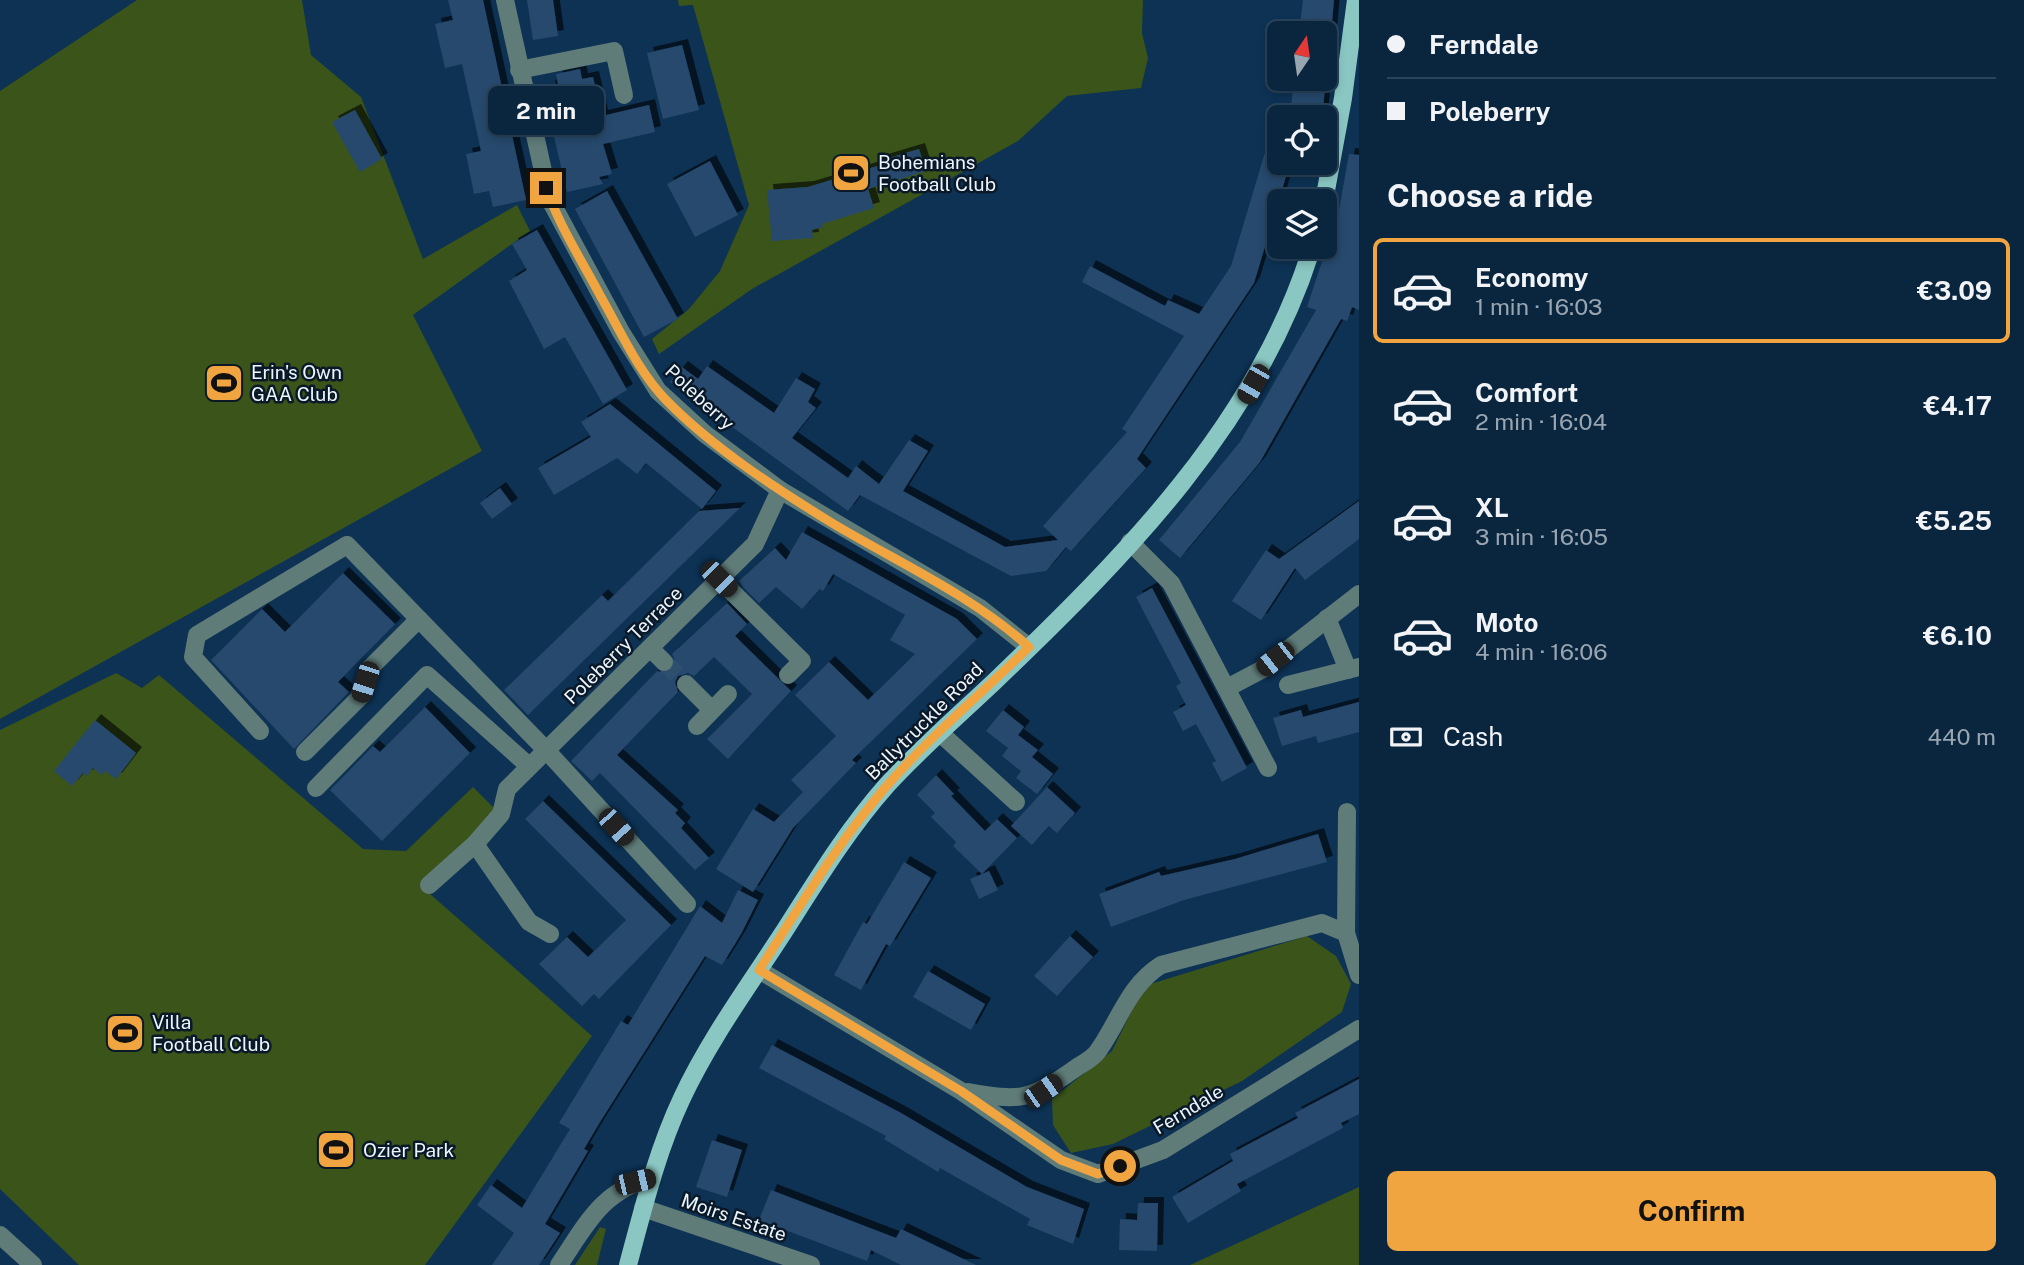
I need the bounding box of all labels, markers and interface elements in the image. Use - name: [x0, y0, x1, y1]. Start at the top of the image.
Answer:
- north arrow: [1267, 21, 1337, 91]
- map controls: [1267, 21, 1337, 259]
- text: Ferndale: [1429, 29, 1539, 60]
- callout: 2 min: [488, 86, 604, 136]
- text: Poleberry: [1429, 96, 1550, 127]
- text: 2 min: [516, 97, 576, 124]
- button: locate: [1267, 105, 1337, 175]
- place label: Bohemians Football Club: [878, 151, 996, 195]
- sports icon: Bohemians Football Club: [830, 152, 872, 194]
- route end: [530, 172, 562, 204]
- text: Choose a ride: [1387, 177, 1593, 214]
- button: layers: [1267, 189, 1337, 259]
- icon: car: [1391, 259, 1454, 322]
- text: Economy: [1475, 262, 1588, 293]
- text: €3.09: [1917, 275, 1992, 306]
- text: 1 min · 16:03: [1475, 293, 1603, 320]
- street label: Poleberry: [661, 360, 739, 434]
- place label: Erin's Own GAA Club: [251, 361, 342, 405]
- car: [1234, 361, 1273, 407]
- sports icon: Erin's Own GAA Club: [203, 362, 245, 404]
- icon: car: [1391, 374, 1454, 437]
- text: Comfort: [1475, 377, 1578, 408]
- text: €4.17: [1924, 390, 1992, 421]
- text: 2 min · 16:04: [1475, 408, 1607, 435]
- icon: car: [1391, 489, 1454, 552]
- text: XL: [1475, 492, 1509, 523]
- text: €5.25: [1916, 505, 1992, 536]
- text: 3 min · 16:05: [1475, 523, 1608, 550]
- car: [697, 557, 742, 601]
- street label: Poleberry Terrace: [560, 582, 686, 708]
- icon: car: [1391, 604, 1454, 667]
- text: Moto: [1475, 607, 1538, 638]
- text: €6.10: [1923, 620, 1992, 651]
- car: [1252, 638, 1299, 680]
- text: 4 min · 16:06: [1475, 638, 1607, 665]
- street label: Ballytruckle Road: [861, 658, 987, 784]
- car: [349, 659, 382, 705]
- icon: cash: [1387, 718, 1425, 756]
- text: Cash: [1443, 721, 1503, 752]
- text: 440 m: [1928, 723, 1996, 750]
- car: [595, 804, 638, 850]
- place label: Villa Football Club: [152, 1011, 270, 1055]
- sports icon: Villa Football Club: [104, 1012, 146, 1054]
- car: [1020, 1070, 1067, 1112]
- street label: Ferndale: [1149, 1079, 1227, 1139]
- sports icon: Ozier Park: [315, 1129, 357, 1171]
- place label: Ozier Park: [363, 1139, 454, 1161]
- route start: [1104, 1150, 1136, 1182]
- car: [613, 1167, 658, 1197]
- button: Confirm: [1387, 1171, 1996, 1251]
- street label: Moirs Estate: [678, 1189, 790, 1245]

